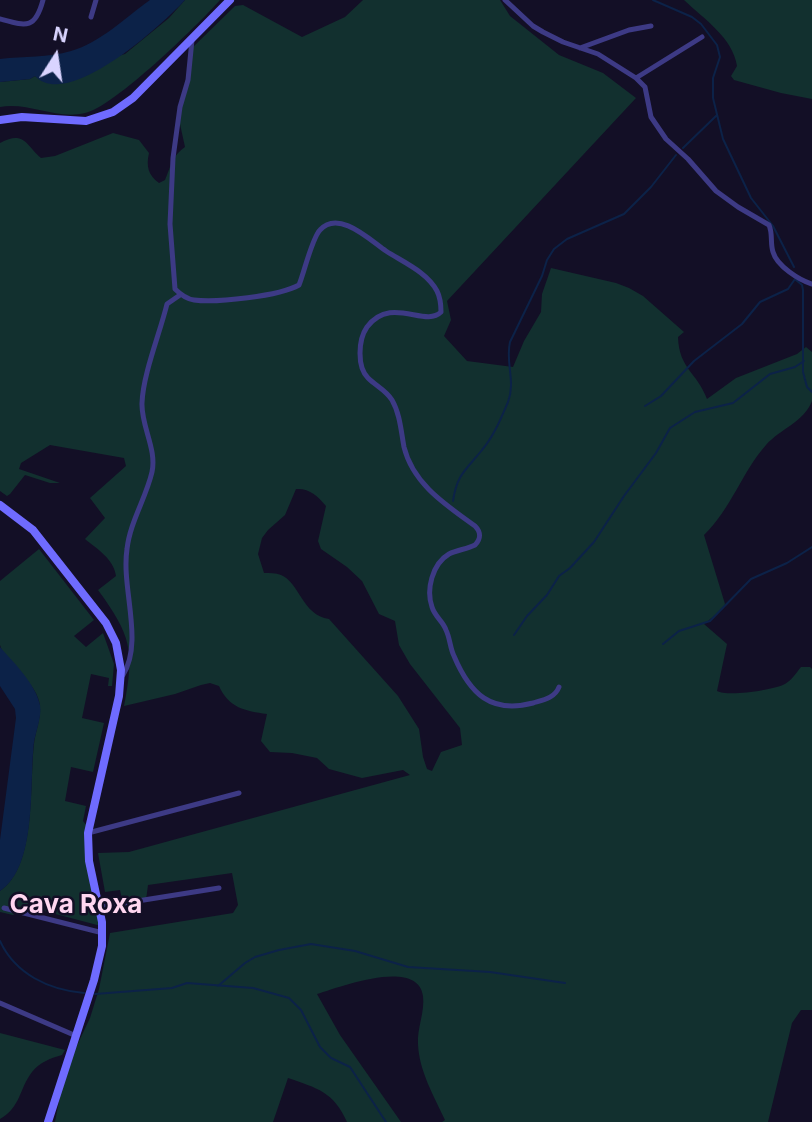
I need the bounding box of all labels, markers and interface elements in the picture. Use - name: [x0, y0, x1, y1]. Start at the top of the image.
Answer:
- north arrow: [21, 21, 91, 91]
- text: N: [51, 22, 70, 48]
- district label: Cava Roxa: [10, 889, 142, 921]

